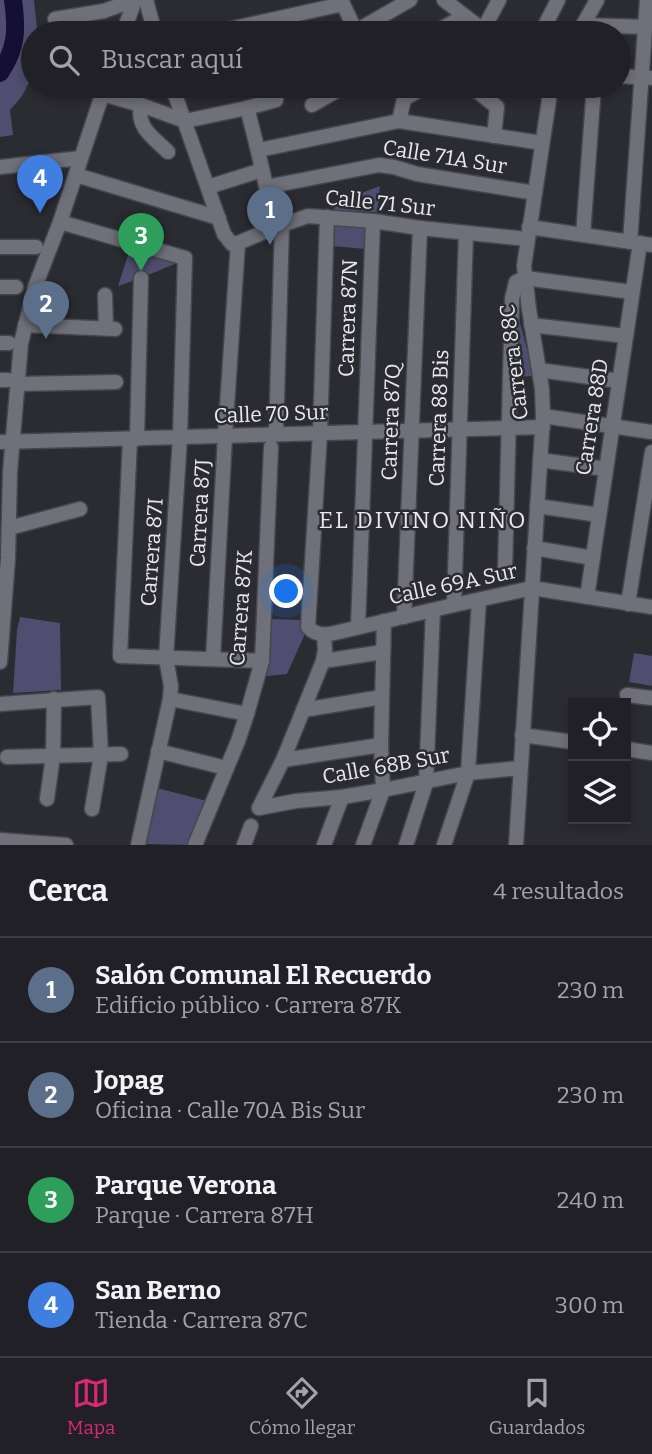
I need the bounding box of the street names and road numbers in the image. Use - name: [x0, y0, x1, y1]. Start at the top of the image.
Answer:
- street label: Calle 71A Sur: [381, 134, 509, 180]
- street label: Calle 71 Sur: [324, 184, 436, 222]
- street label: Carrera 87N: [333, 259, 363, 377]
- street label: Carrera 88C: [494, 303, 534, 421]
- street label: Carrera 88 Bis: [424, 349, 454, 487]
- street label: Carrera 88D: [570, 357, 614, 477]
- street label: Carrera 87Q: [376, 362, 406, 481]
- street label: Calle 70 Sur: [213, 399, 329, 429]
- street label: Carrera 87J: [184, 458, 216, 568]
- street label: Carrera 87I: [135, 497, 169, 607]
- street label: Carrera 87K: [224, 549, 258, 667]
- street label: Calle 69A Sur: [386, 558, 520, 610]
- street label: Calle 68B Sur: [320, 742, 452, 790]

